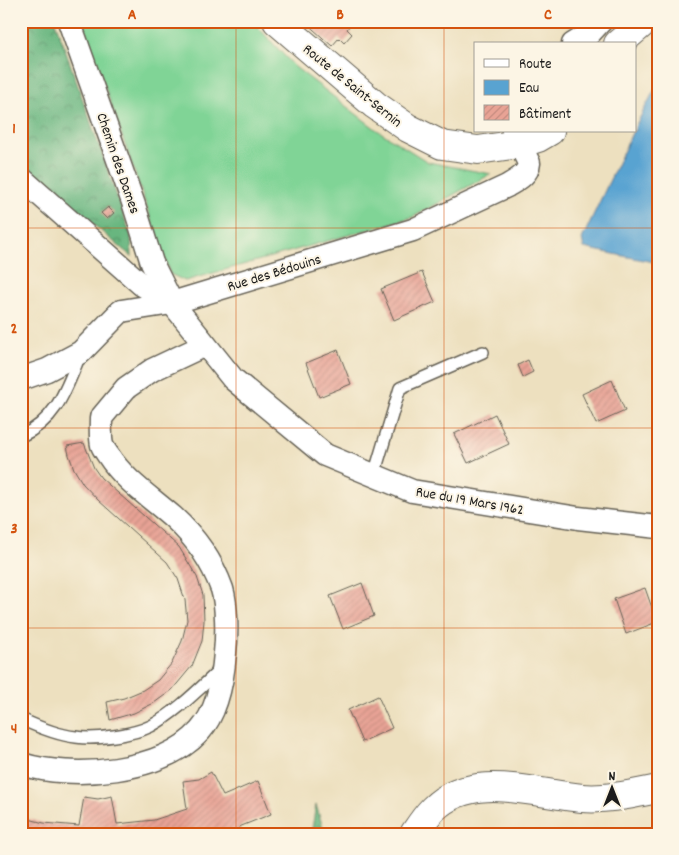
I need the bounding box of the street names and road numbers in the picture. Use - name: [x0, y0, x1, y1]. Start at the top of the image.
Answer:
- street label: Route de Saint-Sernin: [297, 39, 406, 134]
- street label: Chemin des Dames: [90, 110, 145, 217]
- street label: Rue des Bédouins: [225, 249, 324, 299]
- street label: Rue du 19 Mars 1962: [414, 482, 525, 522]

